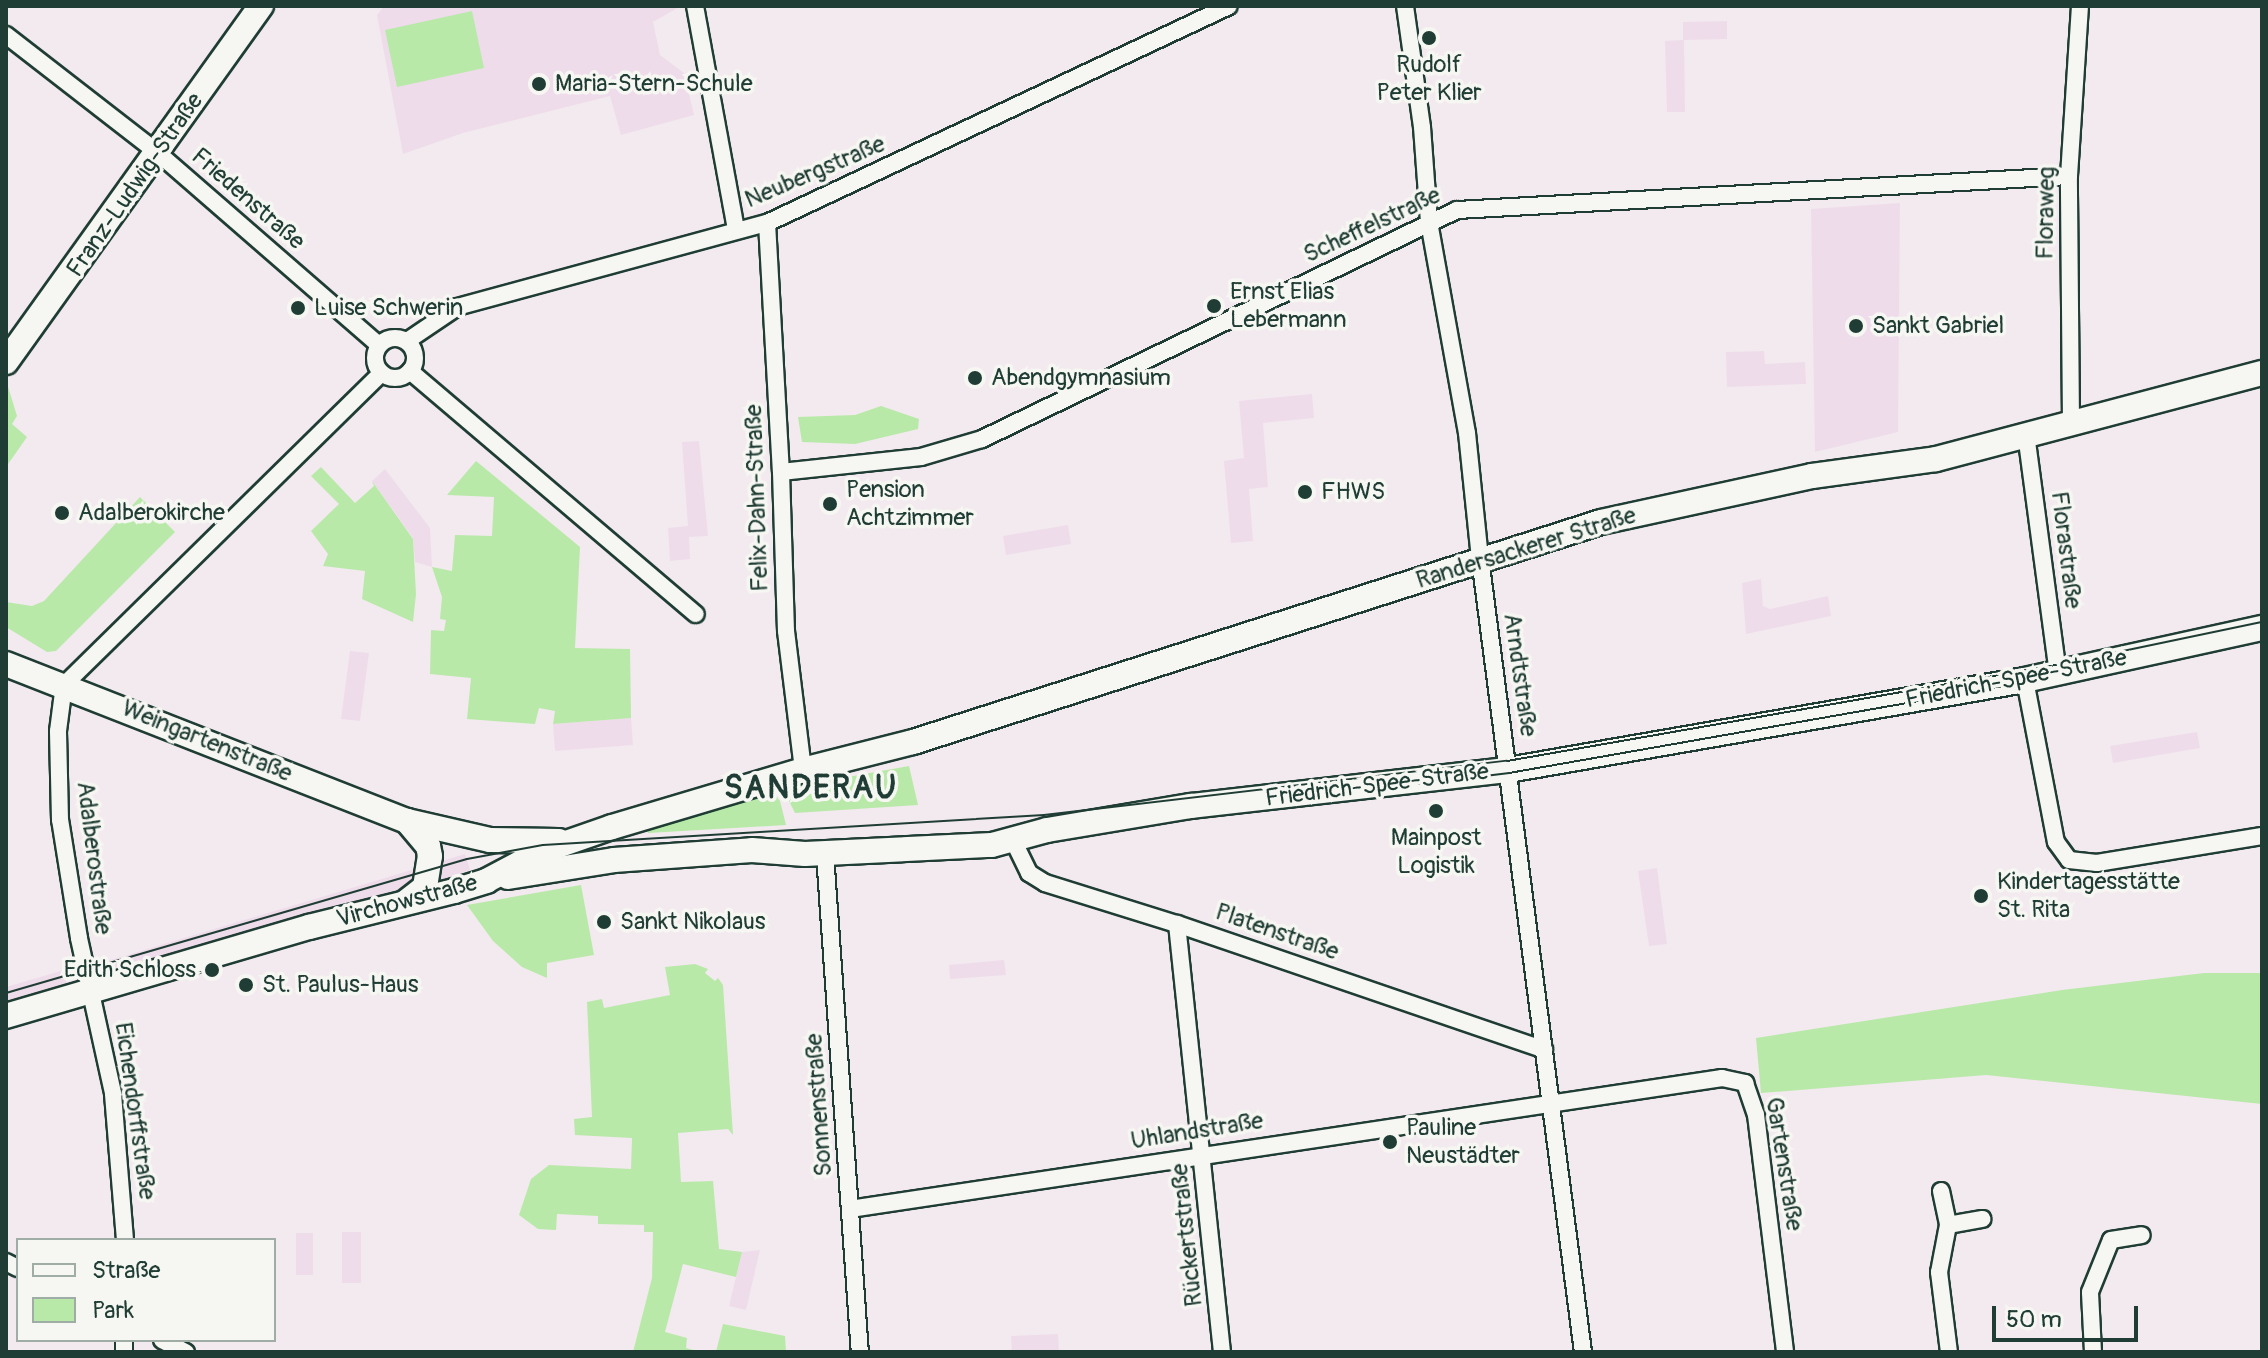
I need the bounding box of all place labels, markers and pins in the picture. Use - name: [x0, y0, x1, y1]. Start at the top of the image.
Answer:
- marker: Rudolf Peter Klier: [1420, 29, 1438, 47]
- place label: Rudolf Peter Klier: [1376, 51, 1482, 107]
- place label: Maria-Stern-Schule: [555, 70, 753, 98]
- marker: Maria-Stern-Schule: [530, 75, 548, 93]
- place label: Ernst Elias Lebermann: [1230, 278, 1346, 334]
- place label: Luise Schwerin: [314, 294, 463, 322]
- marker: Ernst Elias Lebermann: [1205, 297, 1223, 315]
- marker: Luise Schwerin: [289, 299, 307, 317]
- place label: Sankt Gabriel: [1872, 312, 2004, 340]
- marker: Sankt Gabriel: [1847, 317, 1865, 335]
- place label: Abendgymnasium: [991, 364, 1171, 392]
- marker: Abendgymnasium: [966, 369, 984, 387]
- place label: Pension Achtzimmer: [846, 476, 974, 532]
- place label: FHWS: [1321, 478, 1385, 506]
- marker: FHWS: [1296, 483, 1314, 501]
- marker: Pension Achtzimmer: [821, 495, 839, 513]
- place label: Adalberokirche: [78, 499, 225, 527]
- marker: Adalberokirche: [53, 504, 71, 522]
- marker: Mainpost Logistik: [1427, 802, 1445, 820]
- place label: Mainpost Logistik: [1391, 824, 1481, 880]
- place label: Kindertagesstätte St. Rita: [1997, 868, 2180, 924]
- marker: Kindertagesstätte St. Rita: [1972, 887, 1990, 905]
- place label: Sankt Nikolaus: [620, 908, 765, 936]
- marker: Sankt Nikolaus: [595, 913, 613, 931]
- place label: Edith Schloss: [64, 956, 196, 984]
- marker: Edith Schloss: [203, 961, 221, 979]
- place label: St. Paulus-Haus: [262, 971, 419, 999]
- marker: St. Paulus-Haus: [237, 976, 255, 994]
- place label: Pauline Neustädter: [1406, 1114, 1520, 1170]
- marker: Pauline Neustädter: [1381, 1133, 1399, 1151]

